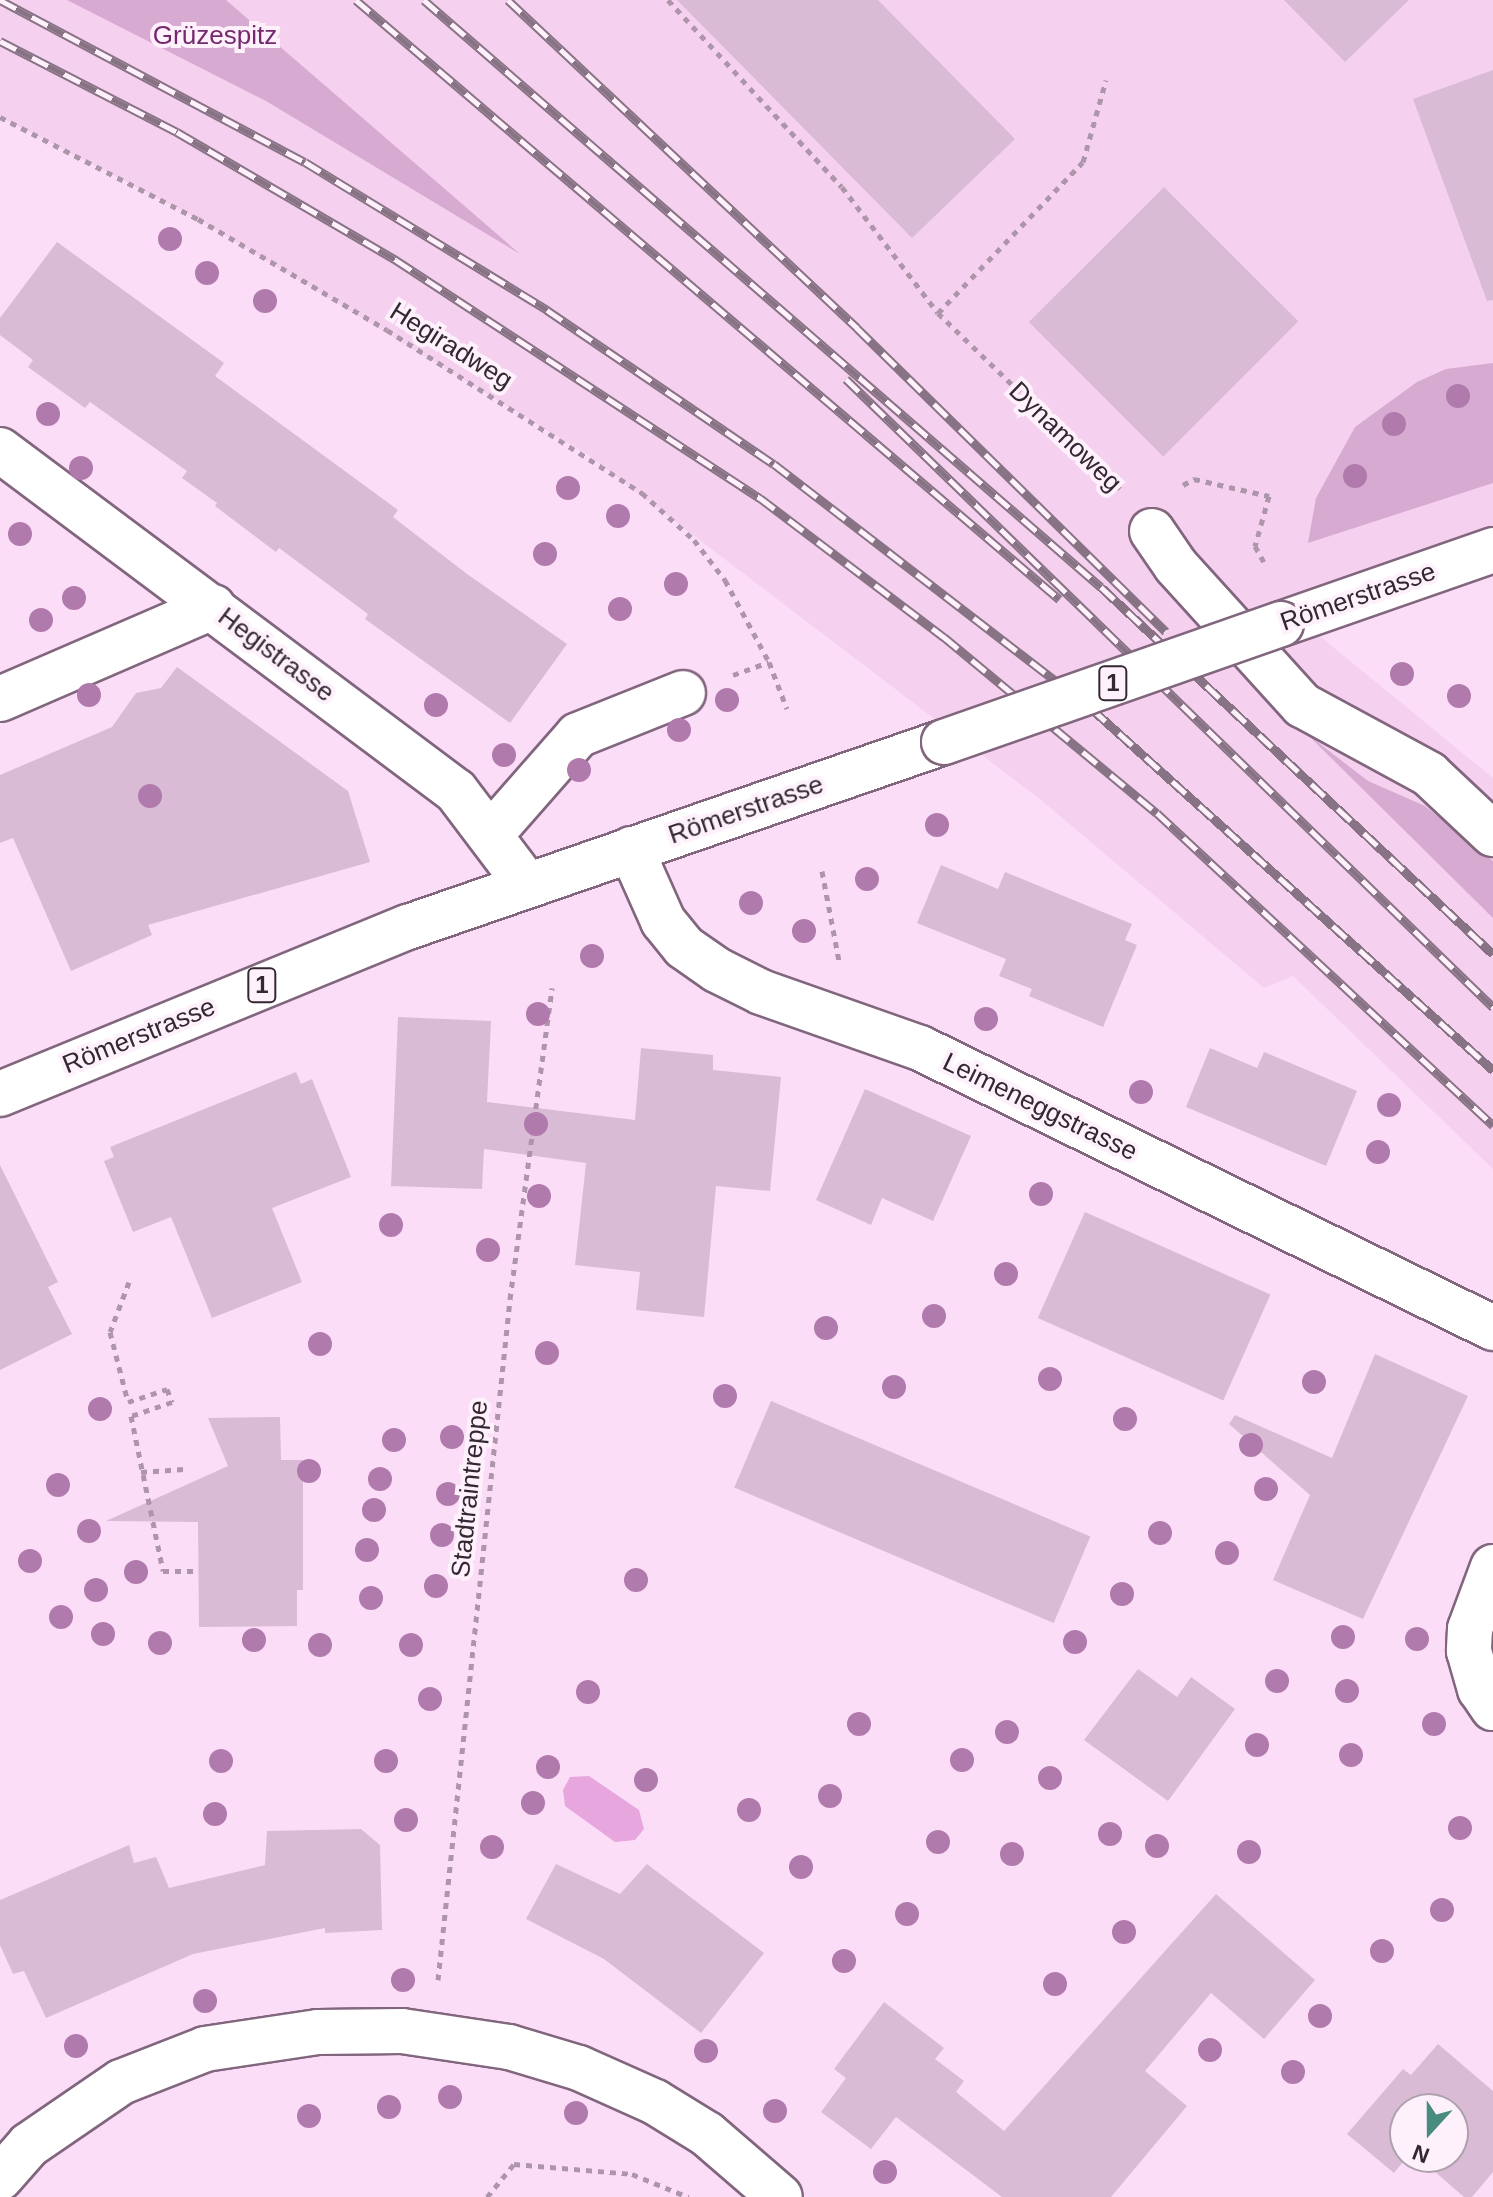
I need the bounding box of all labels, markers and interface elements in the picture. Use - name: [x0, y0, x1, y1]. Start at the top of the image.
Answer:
- park label: Grüzespitz: [153, 20, 277, 52]
- street label: Hegiradweg: [384, 296, 518, 396]
- street label: Dynamoweg: [1002, 376, 1128, 498]
- street label: Römerstrasse: [1276, 556, 1440, 638]
- street label: Hegistrasse: [212, 601, 340, 709]
- road number: 1: [1097, 663, 1129, 703]
- street label: Römerstrasse: [664, 769, 828, 851]
- road number: 1: [246, 965, 278, 1005]
- street label: Römerstrasse: [58, 991, 220, 1081]
- street label: Leimeneggstrasse: [938, 1046, 1142, 1168]
- street label: Stadtraintreppe: [445, 1399, 495, 1579]
- north arrow: [1389, 2093, 1469, 2173]
- text: N: [1409, 2139, 1433, 2169]

